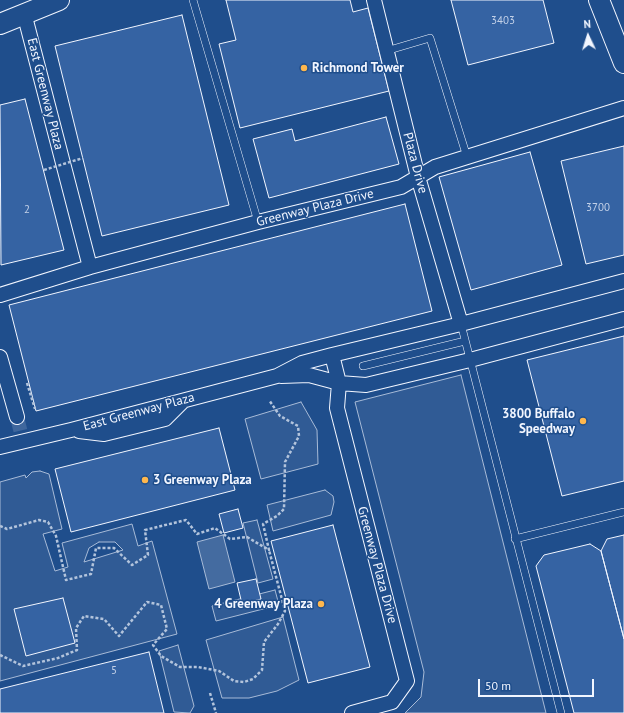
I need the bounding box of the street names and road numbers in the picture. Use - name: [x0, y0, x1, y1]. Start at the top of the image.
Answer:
- street label: East Greenway Plaza: [24, 37, 66, 151]
- street label: Plaza Drive: [399, 131, 431, 195]
- street label: Greenway Plaza Drive: [255, 186, 375, 230]
- street label: East Greenway Plaza: [82, 390, 196, 434]
- street label: Greenway Plaza Drive: [354, 505, 400, 625]

